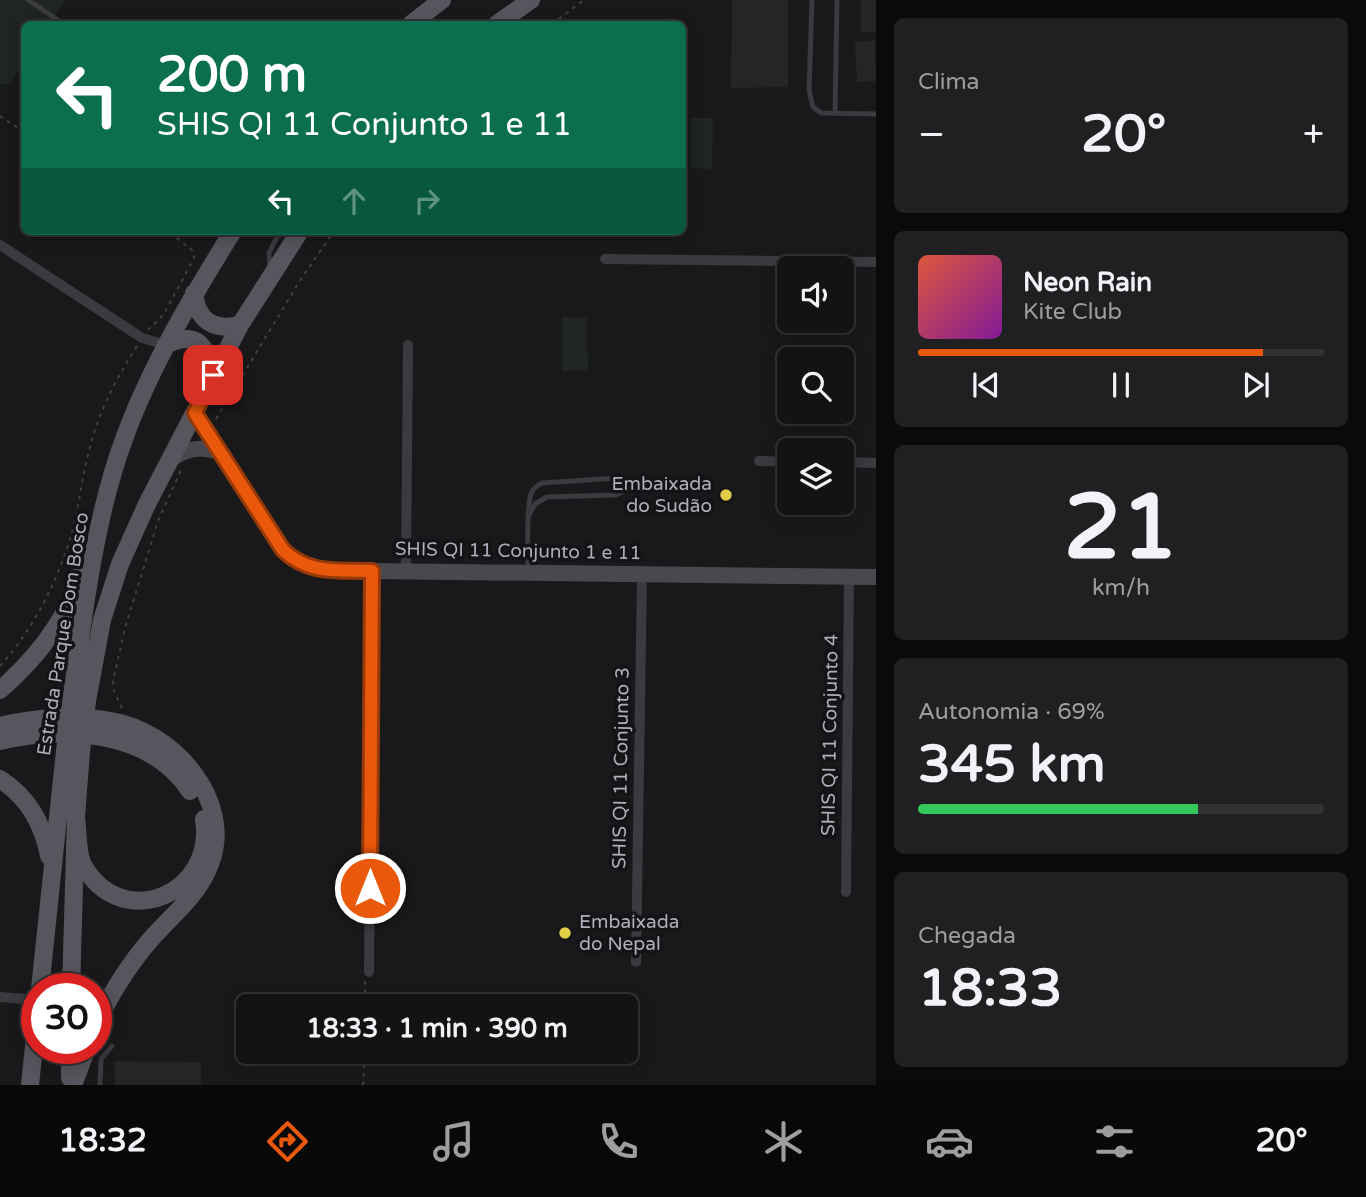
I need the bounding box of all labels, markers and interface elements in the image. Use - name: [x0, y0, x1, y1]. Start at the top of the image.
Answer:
- text: 200 m: [157, 46, 307, 105]
- icon: left: [42, 49, 133, 140]
- text: Clima: [918, 68, 979, 96]
- text: 20°: [1081, 103, 1166, 166]
- text: SHIS QI 11 Conjunto 1 e 11: [157, 106, 572, 144]
- text: −: [918, 112, 945, 158]
- text: +: [1303, 112, 1324, 158]
- icon: left: [262, 182, 300, 220]
- icon: ahead: [335, 182, 373, 220]
- icon: right: [408, 182, 446, 220]
- map controls: [777, 256, 854, 515]
- button: sound: [777, 256, 854, 333]
- text: Neon Rain: [1023, 267, 1152, 298]
- text: Kite Club: [1023, 298, 1122, 326]
- pin: [183, 345, 243, 405]
- button: search: [777, 347, 854, 424]
- icon: arrive: [194, 356, 232, 394]
- icon: previous: [967, 366, 1005, 404]
- icon: pause: [1102, 366, 1140, 404]
- icon: next: [1237, 366, 1275, 404]
- button: layers: [777, 438, 854, 515]
- place label: Embaixada do Sudão: [612, 473, 712, 517]
- text: 21: [1064, 473, 1178, 583]
- marker: Embaixada do Sudão: [718, 487, 734, 503]
- street label: Estrada Parque Dom Bosco: [33, 511, 93, 757]
- street label: SHIS QI 11 Conjunto 1 e 11: [395, 538, 641, 564]
- text: km/h: [1092, 574, 1150, 602]
- street label: SHIS QI 11 Conjunto 4: [817, 634, 843, 836]
- street label: SHIS QI 11 Conjunto 3: [608, 667, 634, 869]
- text: Autonomia · 69%: [918, 698, 1105, 726]
- text: 345 km: [918, 733, 1106, 796]
- position arrow: [333, 851, 407, 925]
- place label: Embaixada do Nepal: [579, 911, 679, 955]
- text: Chegada: [918, 922, 1016, 950]
- marker: Embaixada do Nepal: [557, 925, 573, 941]
- text: 18:33: [918, 957, 1062, 1020]
- speed limit sign: 30: [21, 973, 112, 1064]
- text: 18:33 · 1 min · 390 m: [306, 1013, 568, 1044]
- icon: directions: [263, 1117, 312, 1166]
- icon: music: [429, 1117, 478, 1166]
- icon: phone: [594, 1117, 643, 1166]
- icon: climate: [759, 1117, 808, 1166]
- icon: car: [925, 1117, 974, 1166]
- icon: filters: [1090, 1117, 1139, 1166]
- text: 18:32: [58, 1122, 147, 1160]
- text: 20°: [1255, 1122, 1308, 1160]

